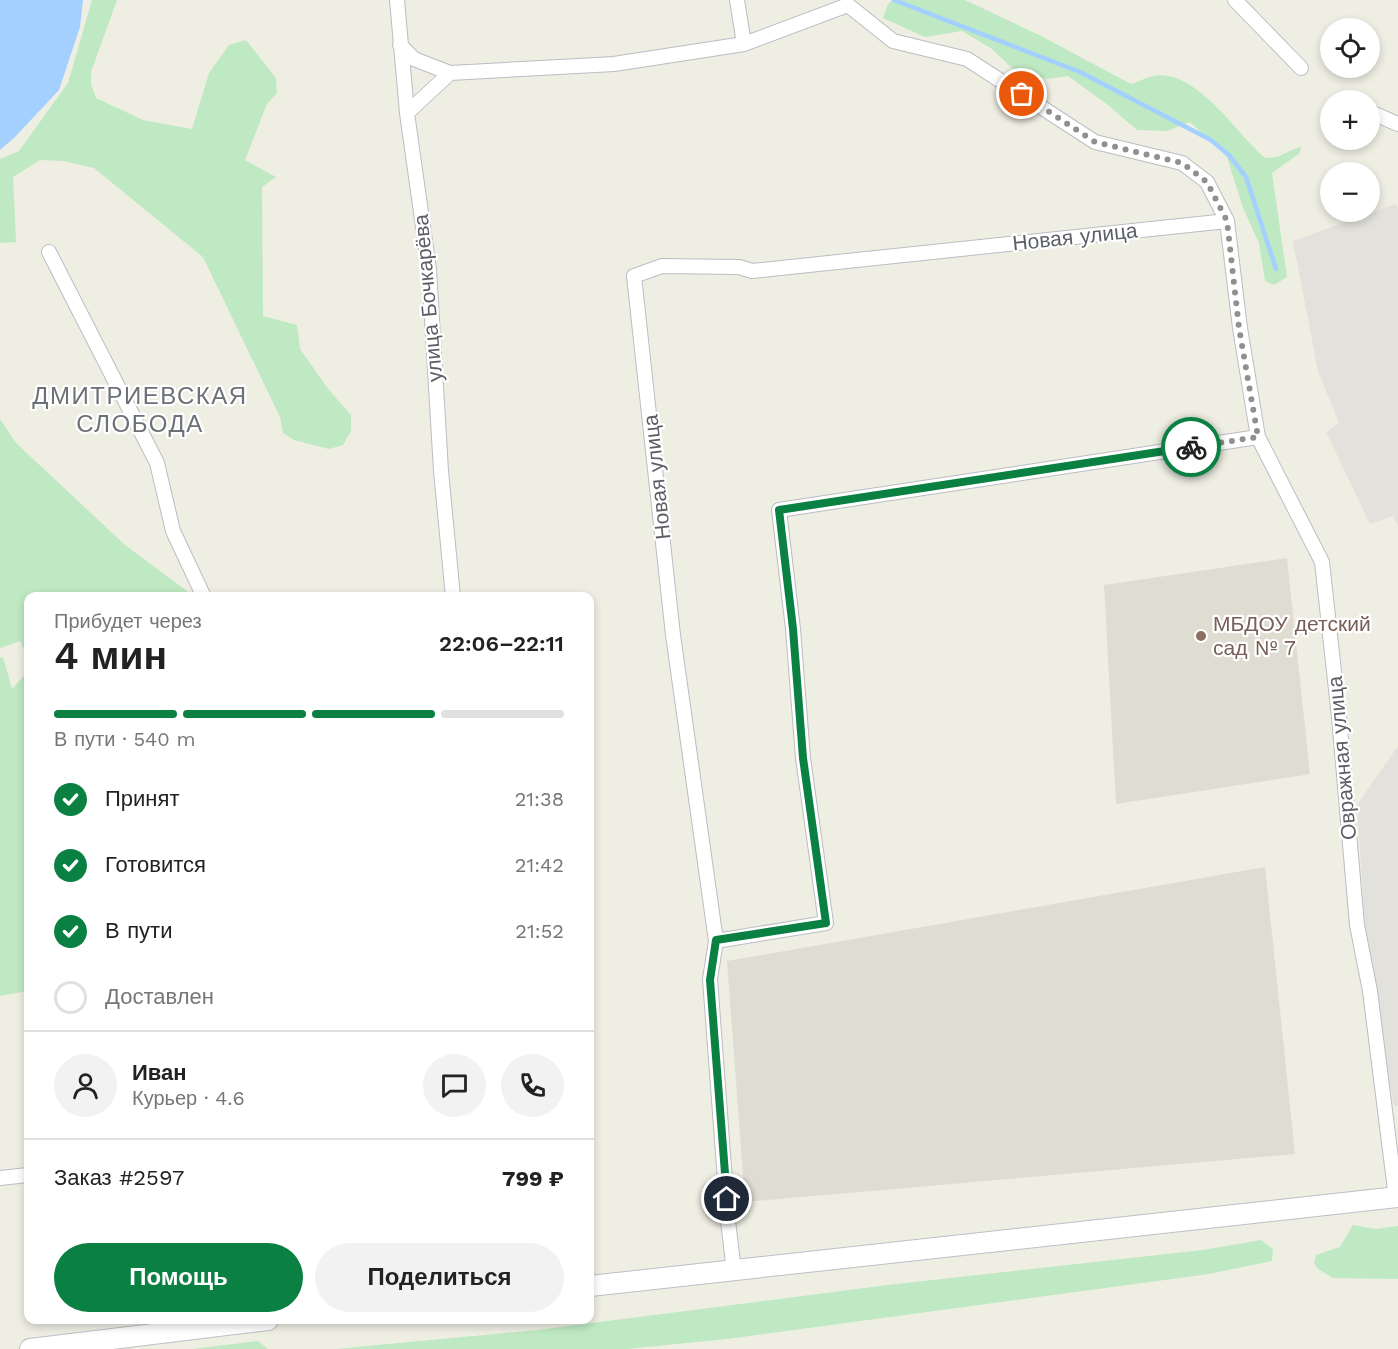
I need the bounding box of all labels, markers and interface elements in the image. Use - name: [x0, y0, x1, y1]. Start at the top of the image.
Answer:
- map controls: [1320, 18, 1380, 222]
- button: locate: [1320, 18, 1380, 78]
- pin: [996, 68, 1047, 119]
- icon: bag: [1005, 77, 1038, 110]
- button: +: [1320, 90, 1380, 150]
- button: −: [1320, 162, 1380, 222]
- street label: улица Бочкарёва: [408, 213, 447, 383]
- street label: Новая улица: [1011, 217, 1139, 256]
- district label: ДМИТРИЕВСКАЯ СЛОБОДА: [32, 382, 248, 438]
- street label: Новая улица: [637, 413, 676, 541]
- courier: [1161, 417, 1221, 477]
- icon: bike: [1175, 431, 1208, 464]
- text: Прибудет через: [54, 609, 202, 633]
- place label: МБДОУ детский сад № 7: [1213, 611, 1371, 660]
- marker: МБДОУ детский сад № 7: [1194, 629, 1208, 643]
- text: 22:06–22:11: [439, 631, 564, 656]
- text: 4 мин: [54, 633, 167, 678]
- street label: Овражная улица: [1322, 675, 1361, 841]
- text: В пути · 540 m: [54, 727, 196, 751]
- icon: check: [54, 783, 87, 816]
- text: Принят: [105, 786, 179, 811]
- text: 21:38: [515, 787, 564, 811]
- icon: check: [54, 849, 87, 882]
- text: Готовится: [105, 852, 206, 877]
- text: 21:42: [515, 853, 564, 877]
- icon: check: [54, 915, 87, 948]
- text: В пути: [105, 918, 172, 943]
- text: 21:52: [515, 919, 564, 943]
- text: Доставлен: [105, 984, 214, 1009]
- button: person: [54, 1054, 117, 1117]
- button: chat: [423, 1054, 486, 1117]
- button: phone: [501, 1054, 564, 1117]
- text: Иван: [132, 1060, 187, 1085]
- text: Курьер · 4.6: [132, 1086, 245, 1110]
- text: Заказ #2597: [54, 1165, 184, 1190]
- text: 799 ₽: [502, 1166, 564, 1191]
- pin: [701, 1173, 752, 1224]
- icon: home: [710, 1182, 743, 1215]
- button: Помощь: [54, 1243, 303, 1312]
- button: Поделиться: [315, 1243, 564, 1312]

